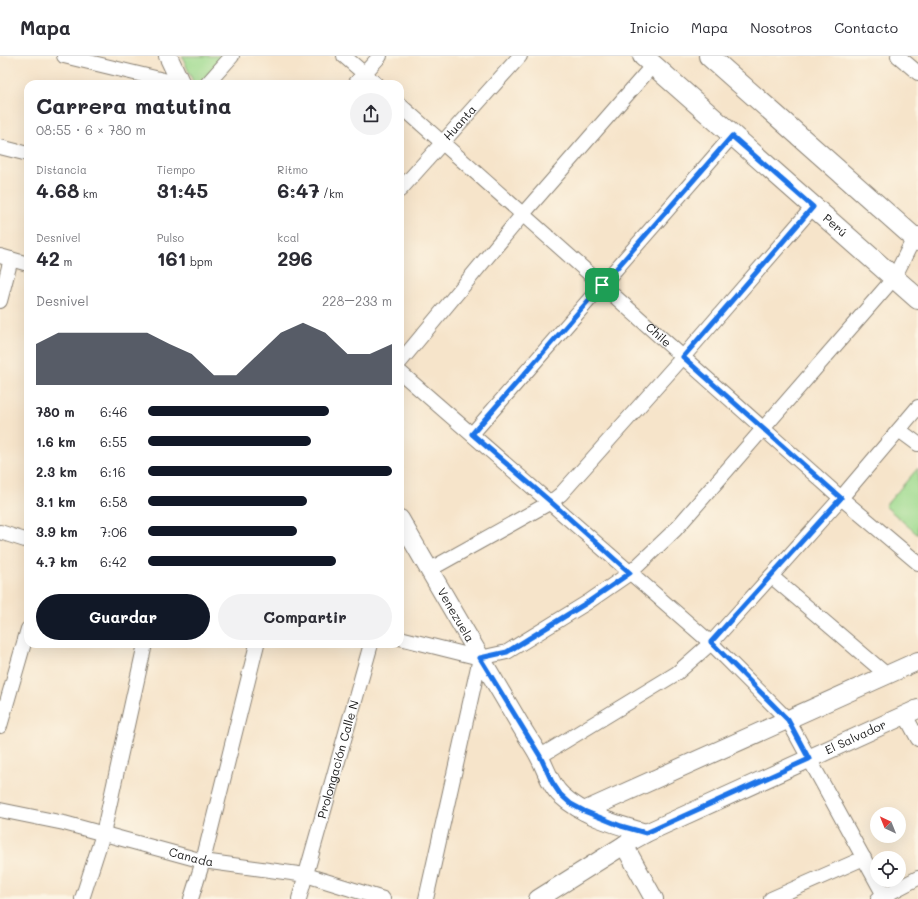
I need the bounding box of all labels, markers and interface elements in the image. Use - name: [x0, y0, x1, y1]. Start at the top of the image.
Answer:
- text: Mapa: [20, 15, 71, 40]
- text: Inicio: [630, 18, 669, 37]
- text: Mapa: [691, 18, 728, 37]
- text: Nosotros: [750, 18, 812, 37]
- text: Contacto: [834, 18, 898, 37]
- text: Carrera matutina: [36, 91, 231, 120]
- button: share: [350, 93, 392, 135]
- street label: Huanta: [439, 101, 479, 143]
- text: 08:55 · 6 × 780 m: [36, 121, 146, 138]
- text: Distancia: [36, 162, 87, 177]
- text: Tiempo: [157, 162, 195, 177]
- text: Ritmo: [277, 162, 308, 177]
- text: 4.68: [36, 177, 79, 203]
- text: 31:45: [157, 177, 208, 203]
- text: 6:47: [277, 177, 320, 203]
- text: km: [79, 186, 97, 201]
- text: /km: [320, 186, 344, 201]
- street label: Perú: [820, 210, 851, 240]
- text: Desnivel: [36, 230, 81, 245]
- text: Pulso: [157, 230, 184, 245]
- text: kcal: [277, 230, 299, 245]
- text: 42: [36, 245, 60, 271]
- text: 161: [157, 245, 186, 271]
- text: 296: [277, 245, 313, 271]
- text: m: [60, 254, 72, 269]
- text: bpm: [186, 254, 213, 269]
- pin: [585, 268, 619, 302]
- icon: arrive: [591, 274, 613, 296]
- text: Desnivel: [36, 292, 89, 309]
- text: 228–233 m: [322, 292, 392, 309]
- street label: Chile: [643, 319, 675, 350]
- text: 780 m: [36, 403, 75, 420]
- text: 6:46: [100, 403, 127, 420]
- text: 1.6 km: [36, 433, 76, 450]
- text: 6:55: [100, 433, 127, 450]
- text: 2.3 km: [36, 463, 77, 480]
- text: 6:16: [100, 463, 126, 480]
- text: 3.1 km: [36, 493, 76, 510]
- text: 6:58: [100, 493, 127, 510]
- text: 3.9 km: [36, 523, 78, 540]
- text: 7:06: [100, 523, 127, 540]
- text: 4.7 km: [36, 553, 78, 570]
- text: 6:42: [100, 553, 127, 570]
- street label: Venezuela: [434, 585, 479, 645]
- button: Guardar: [36, 594, 210, 640]
- button: Compartir: [218, 594, 392, 640]
- street label: Prolongación Calle N: [313, 698, 362, 820]
- street label: El Salvador: [822, 716, 888, 757]
- north arrow: [870, 807, 906, 843]
- map controls: [870, 807, 906, 887]
- street label: Canada: [167, 843, 214, 869]
- button: locate: [870, 851, 906, 887]

